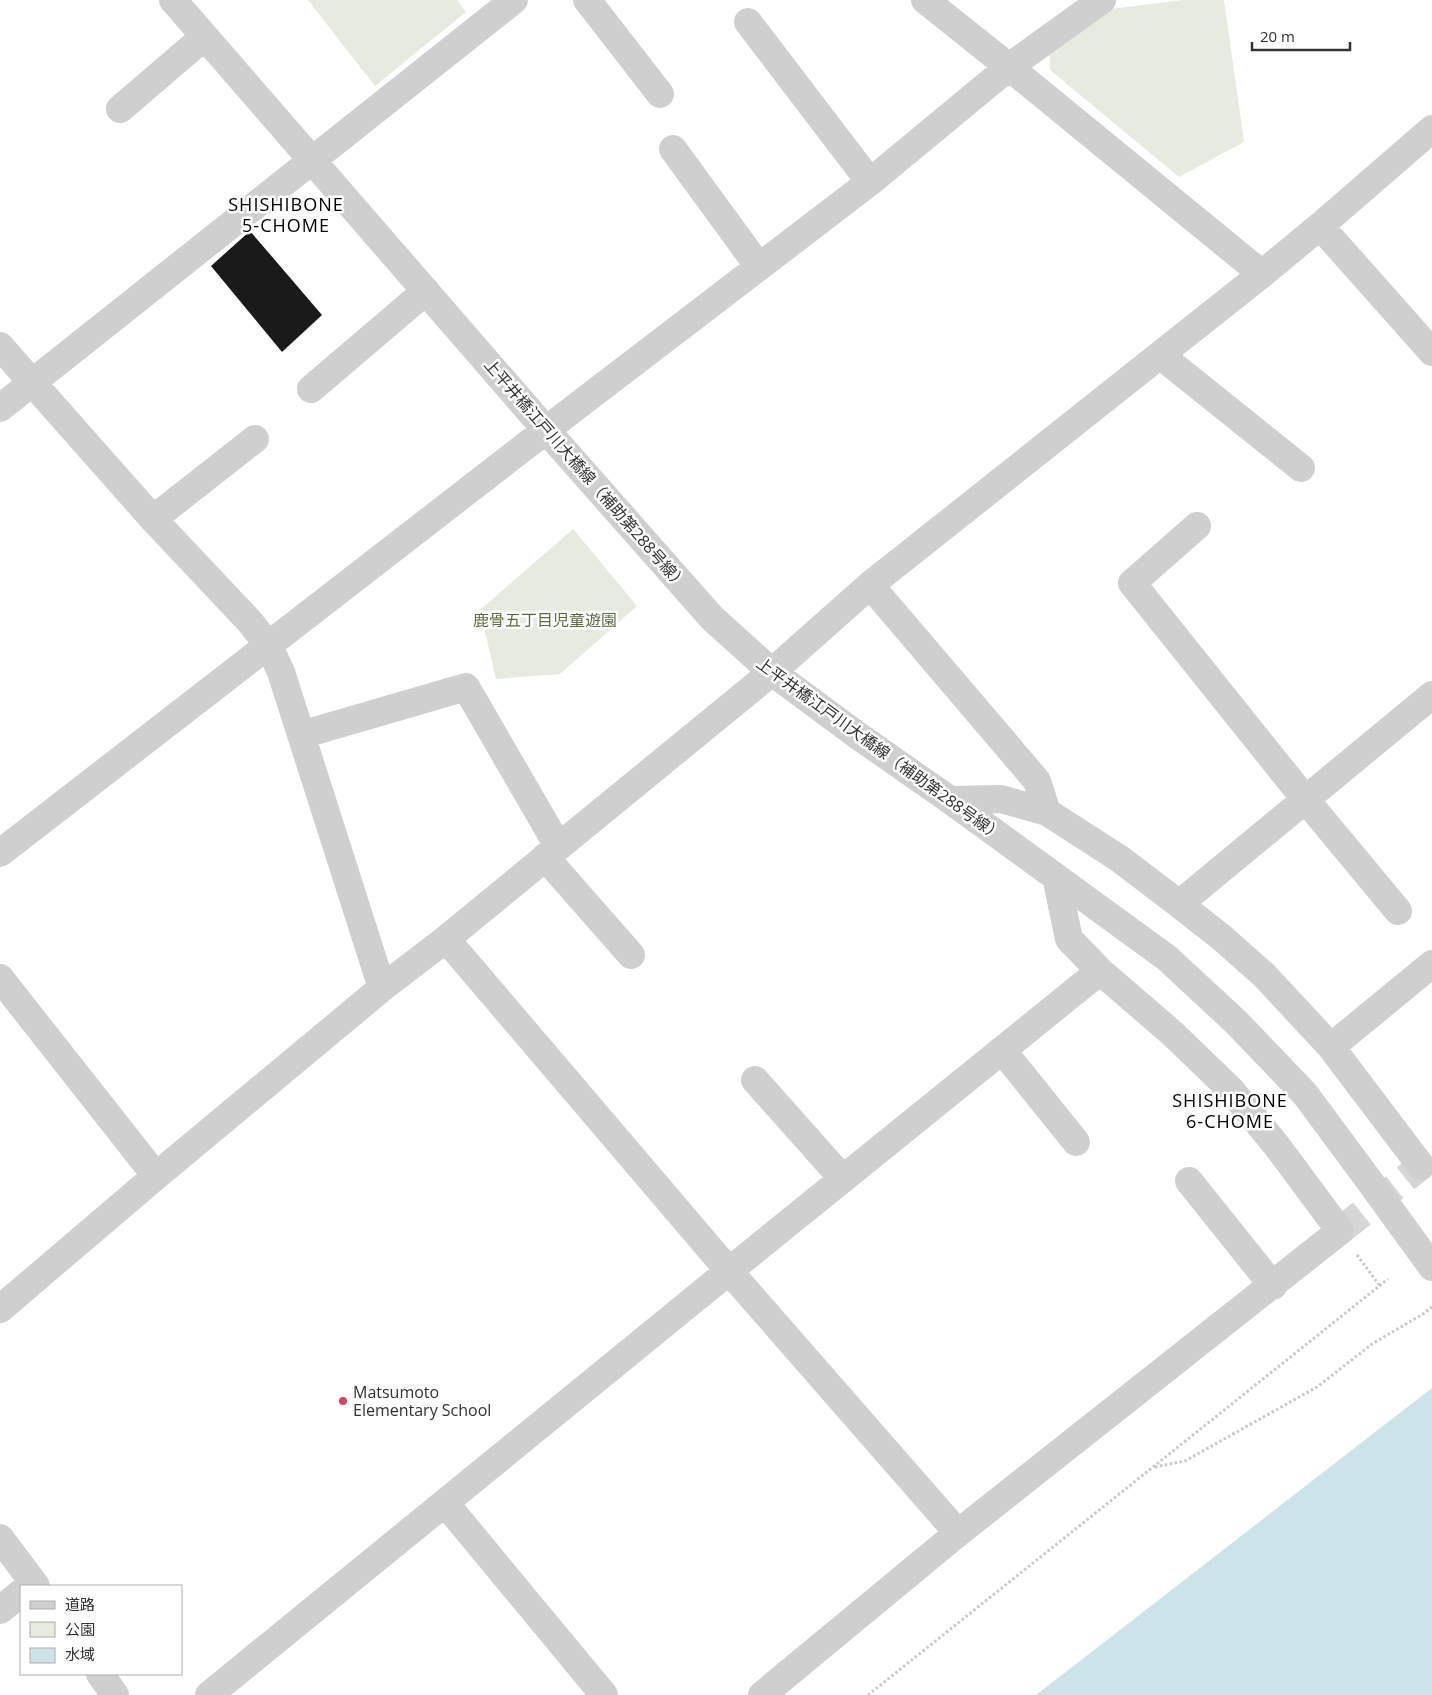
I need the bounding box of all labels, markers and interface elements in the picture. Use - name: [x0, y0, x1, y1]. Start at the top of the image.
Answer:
- scale bar: [1252, 20, 1350, 52]
- text: 20 m: [1260, 26, 1295, 46]
- district label: SHISHIBONE 5-CHOME: [228, 192, 344, 237]
- street label: 上平井橋江戸川大橋線（補助第288号線）: [479, 354, 693, 594]
- park label: 鹿骨五丁目児童遊園: [473, 609, 617, 631]
- street label: 上平井橋江戸川大橋線（補助第288号線）: [752, 652, 1008, 846]
- district label: SHISHIBONE 6-CHOME: [1172, 1088, 1288, 1133]
- place label: Matsumoto Elementary School: [353, 1381, 491, 1421]
- marker: Matsumoto Elementary School: [337, 1395, 349, 1407]
- legend: [20, 1585, 182, 1675]
- text: 道路: [65, 1594, 95, 1614]
- text: 公園: [65, 1619, 95, 1639]
- text: 水域: [65, 1644, 95, 1664]

